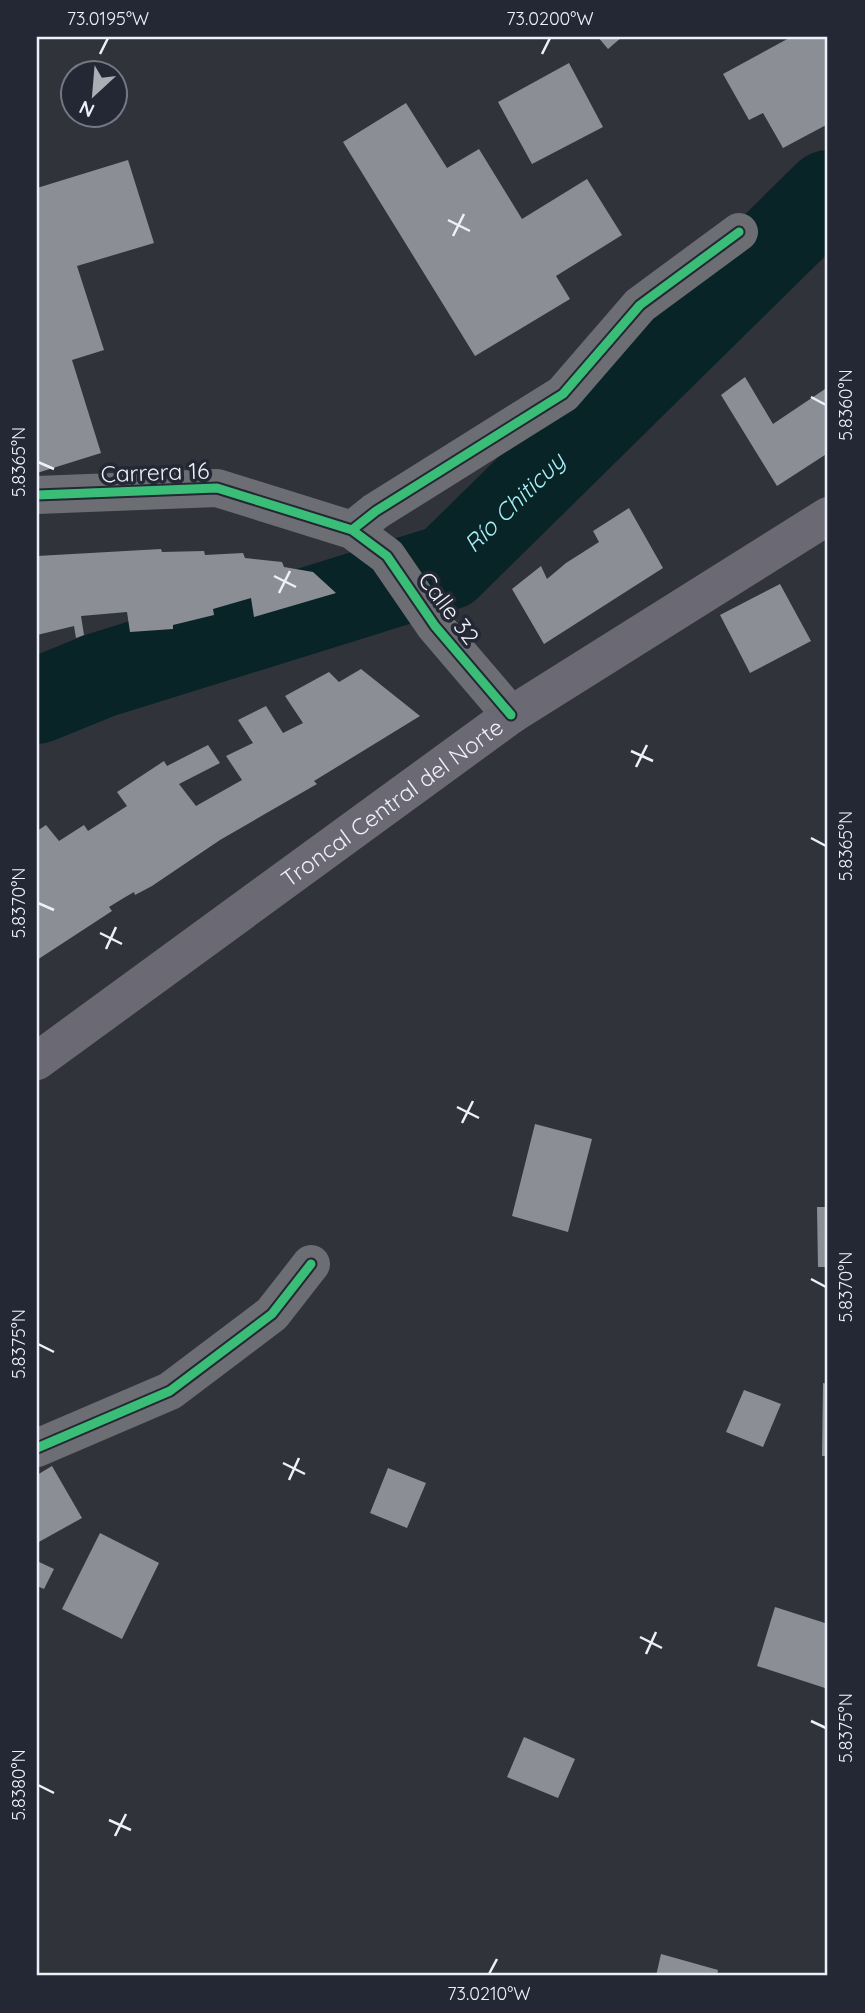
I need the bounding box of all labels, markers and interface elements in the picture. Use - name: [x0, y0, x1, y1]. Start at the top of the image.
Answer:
- text: 73.0195°W: [67, 7, 149, 30]
- text: 73.0200°W: [506, 7, 594, 30]
- north arrow: [60, 60, 130, 130]
- text: N: [75, 95, 98, 123]
- text: 5.8360°N: [834, 369, 857, 441]
- text: 5.8365°N: [7, 427, 30, 497]
- water label: Río Chiticuy: [457, 445, 572, 558]
- street label: Carrera 16: [100, 456, 210, 488]
- street label: Calle 32: [412, 566, 486, 650]
- street label: Troncal Central del Norte: [275, 712, 508, 893]
- text: 5.8365°N: [834, 811, 857, 881]
- text: 5.8370°N: [7, 868, 30, 938]
- text: 5.8370°N: [834, 1252, 857, 1322]
- text: 5.8375°N: [7, 1309, 30, 1379]
- text: 5.8375°N: [834, 1693, 857, 1763]
- text: 5.8380°N: [7, 1749, 30, 1821]
- text: 73.0210°W: [447, 1982, 531, 2005]

